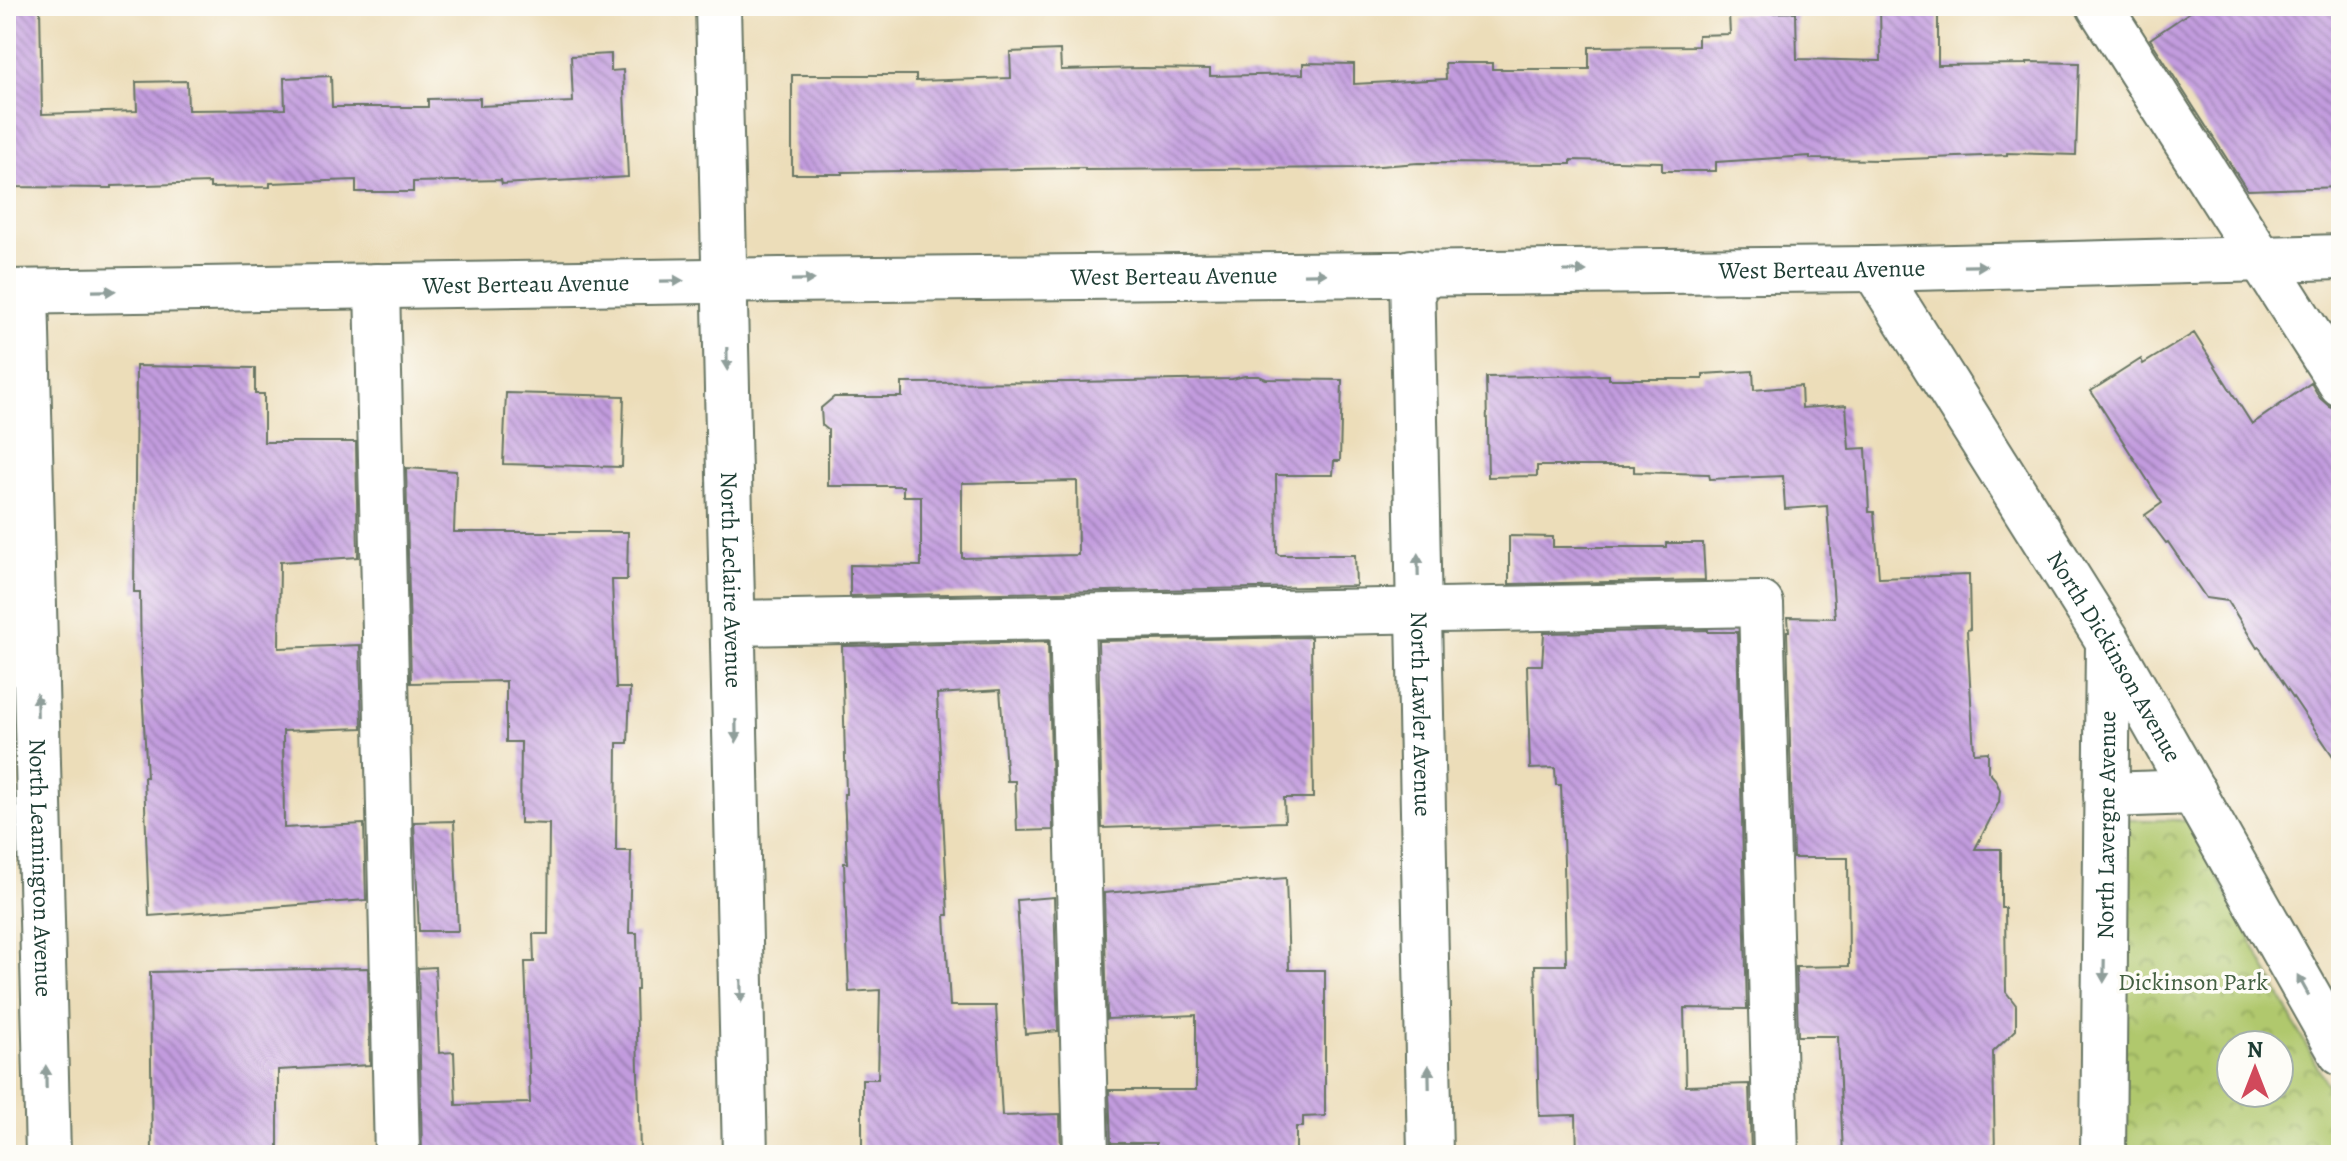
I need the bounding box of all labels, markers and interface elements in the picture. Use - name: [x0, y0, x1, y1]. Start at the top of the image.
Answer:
- street label: West Berteau Avenue: [1717, 252, 1926, 287]
- street label: West Berteau Avenue: [1069, 259, 1277, 293]
- one-way arrow: [1963, 260, 1988, 273]
- one-way arrow: [1563, 265, 1588, 277]
- street label: West Berteau Avenue: [421, 266, 630, 302]
- one-way arrow: [1303, 267, 1328, 280]
- one-way arrow: [791, 274, 816, 286]
- one-way arrow: [660, 275, 685, 288]
- one-way arrow: [92, 284, 117, 297]
- one-way arrow: [721, 347, 733, 372]
- street label: North Leclaire Avenue: [713, 471, 750, 688]
- street label: North Dickinson Avenue: [2039, 545, 2189, 768]
- one-way arrow: [1412, 552, 1424, 577]
- street label: North Lawler Avenue: [1403, 611, 1439, 817]
- one-way arrow: [30, 692, 43, 717]
- street label: North Lavergne Avenue: [2089, 710, 2123, 940]
- one-way arrow: [729, 719, 742, 744]
- street label: North Leamington Avenue: [21, 738, 60, 998]
- one-way arrow: [2098, 959, 2110, 984]
- park label: Dickinson Park: [2118, 966, 2268, 998]
- one-way arrow: [2296, 974, 2310, 996]
- one-way arrow: [735, 979, 748, 1004]
- north arrow: [2215, 1029, 2295, 1109]
- text: N: [2247, 1035, 2263, 1065]
- one-way arrow: [40, 1064, 53, 1089]
- one-way arrow: [1422, 1064, 1435, 1089]

